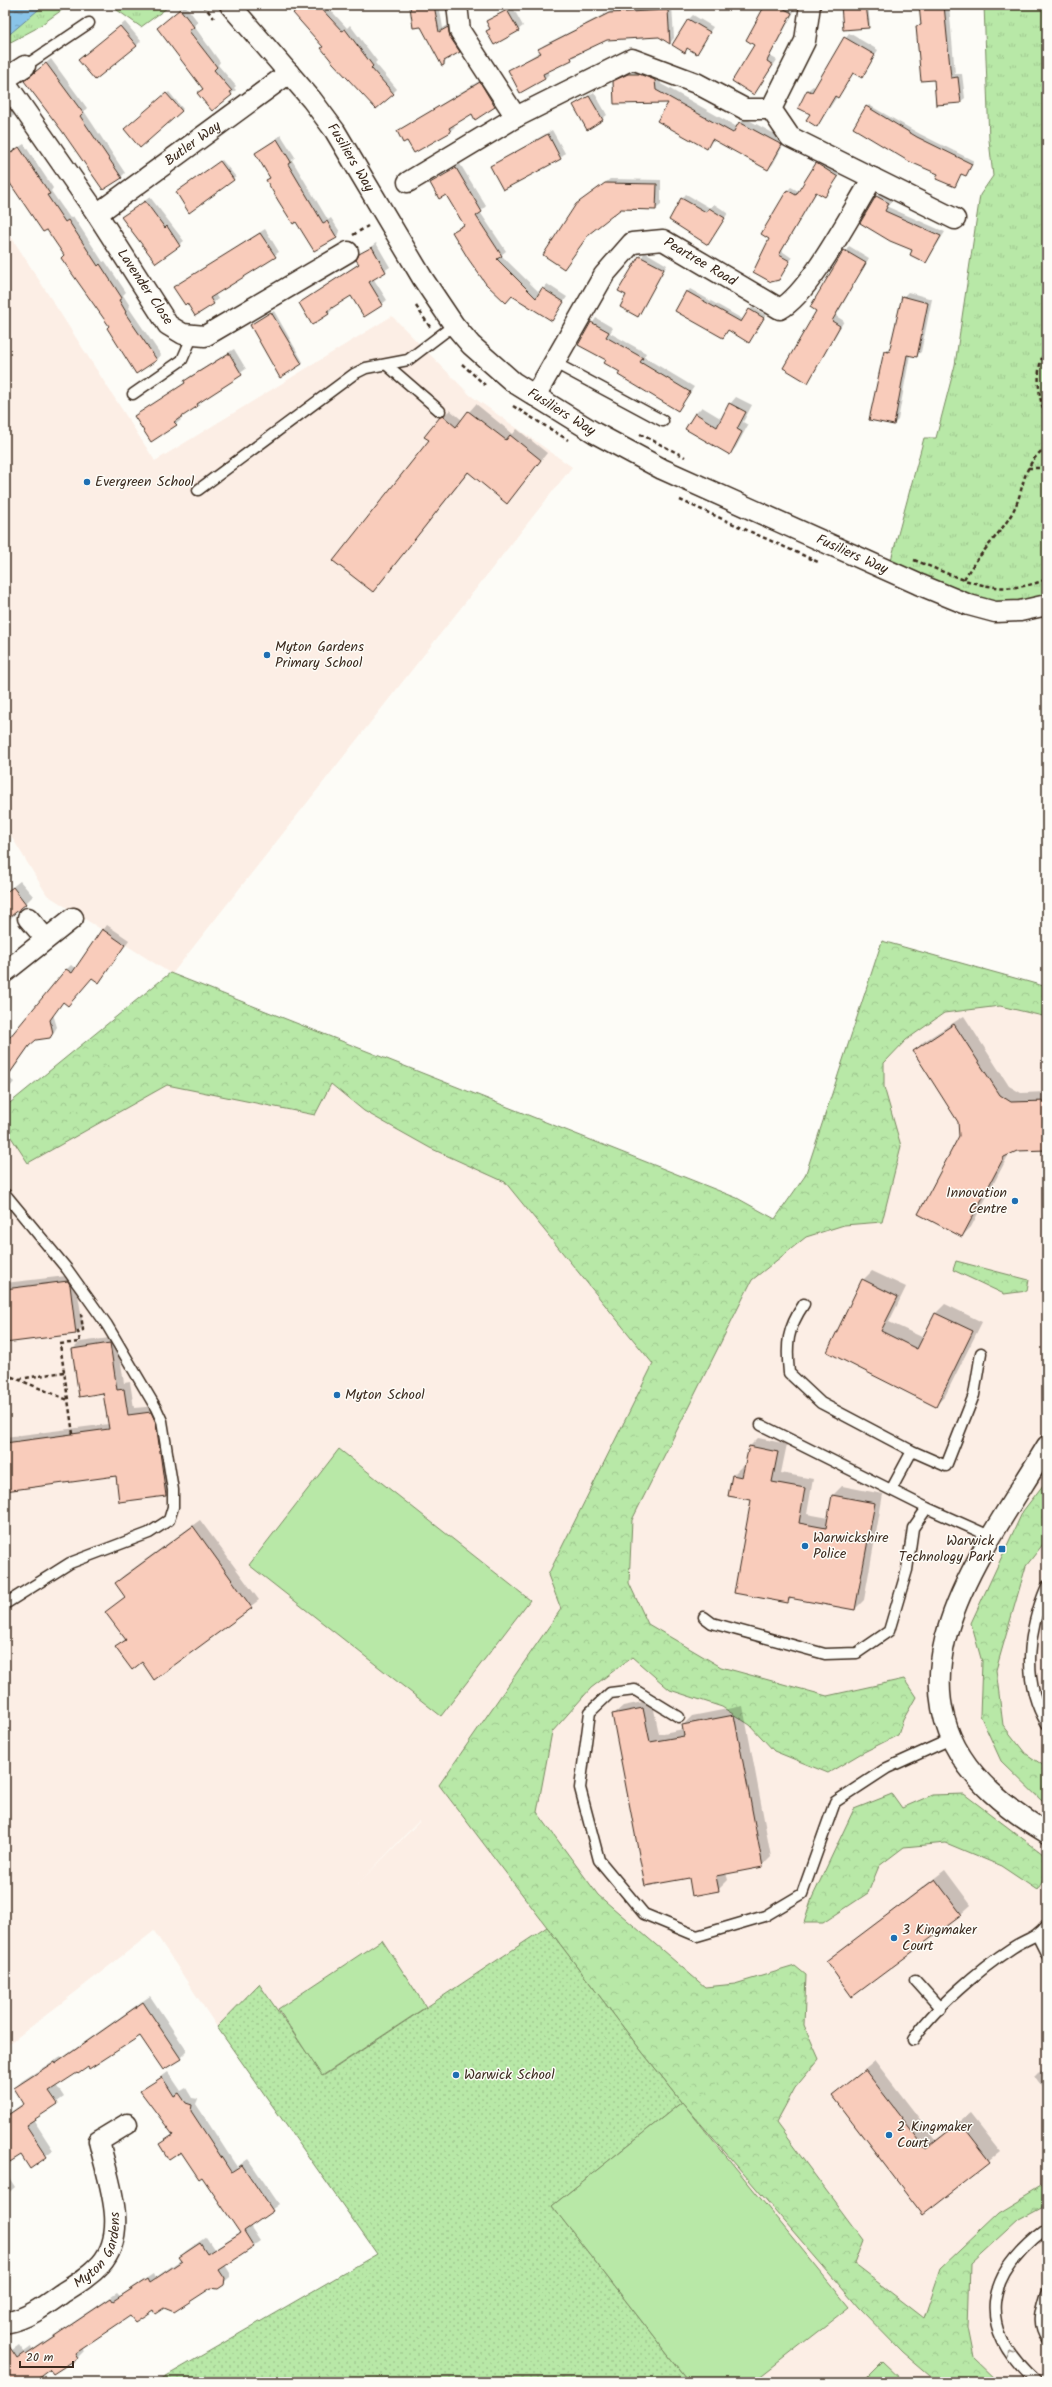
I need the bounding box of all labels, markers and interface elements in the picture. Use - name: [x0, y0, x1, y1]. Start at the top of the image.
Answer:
- street label: Butler Way: [160, 115, 226, 172]
- street label: Fusiliers Way: [322, 118, 380, 197]
- street label: Peartree Road: [659, 232, 742, 293]
- street label: Lavender Close: [111, 244, 179, 330]
- street label: Fusiliers Way: [523, 382, 600, 442]
- place label: Evergreen School: [95, 471, 195, 493]
- marker: Evergreen School: [82, 477, 92, 487]
- street label: Fusiliers Way: [813, 529, 892, 580]
- place label: Myton Gardens Primary School: [275, 636, 364, 674]
- marker: Myton Gardens Primary School: [262, 650, 272, 660]
- place label: Innovation Centre: [946, 1182, 1008, 1220]
- marker: Innovation Centre: [1010, 1196, 1020, 1206]
- place label: Myton School: [345, 1384, 425, 1406]
- marker: Myton School: [332, 1390, 342, 1400]
- place label: Warwickshire Police: [813, 1527, 889, 1565]
- place label: Warwick Technology Park: [899, 1530, 994, 1568]
- marker: Warwickshire Police: [800, 1541, 810, 1551]
- marker: Warwick Technology Park: [997, 1544, 1007, 1554]
- place label: 3 Kingmaker Court: [902, 1919, 978, 1957]
- marker: 3 Kingmaker Court: [889, 1933, 899, 1943]
- place label: Warwick School: [464, 2064, 555, 2086]
- marker: Warwick School: [451, 2070, 461, 2080]
- place label: 2 Kingmaker Court: [897, 2116, 973, 2154]
- marker: 2 Kingmaker Court: [884, 2130, 894, 2140]
- street label: Myton Gardens: [69, 2211, 126, 2294]
- scale bar: [20, 2343, 73, 2369]
- text: 20 m: [26, 2348, 54, 2367]
- one-way arrow: [1007, 2350, 1015, 2357]

